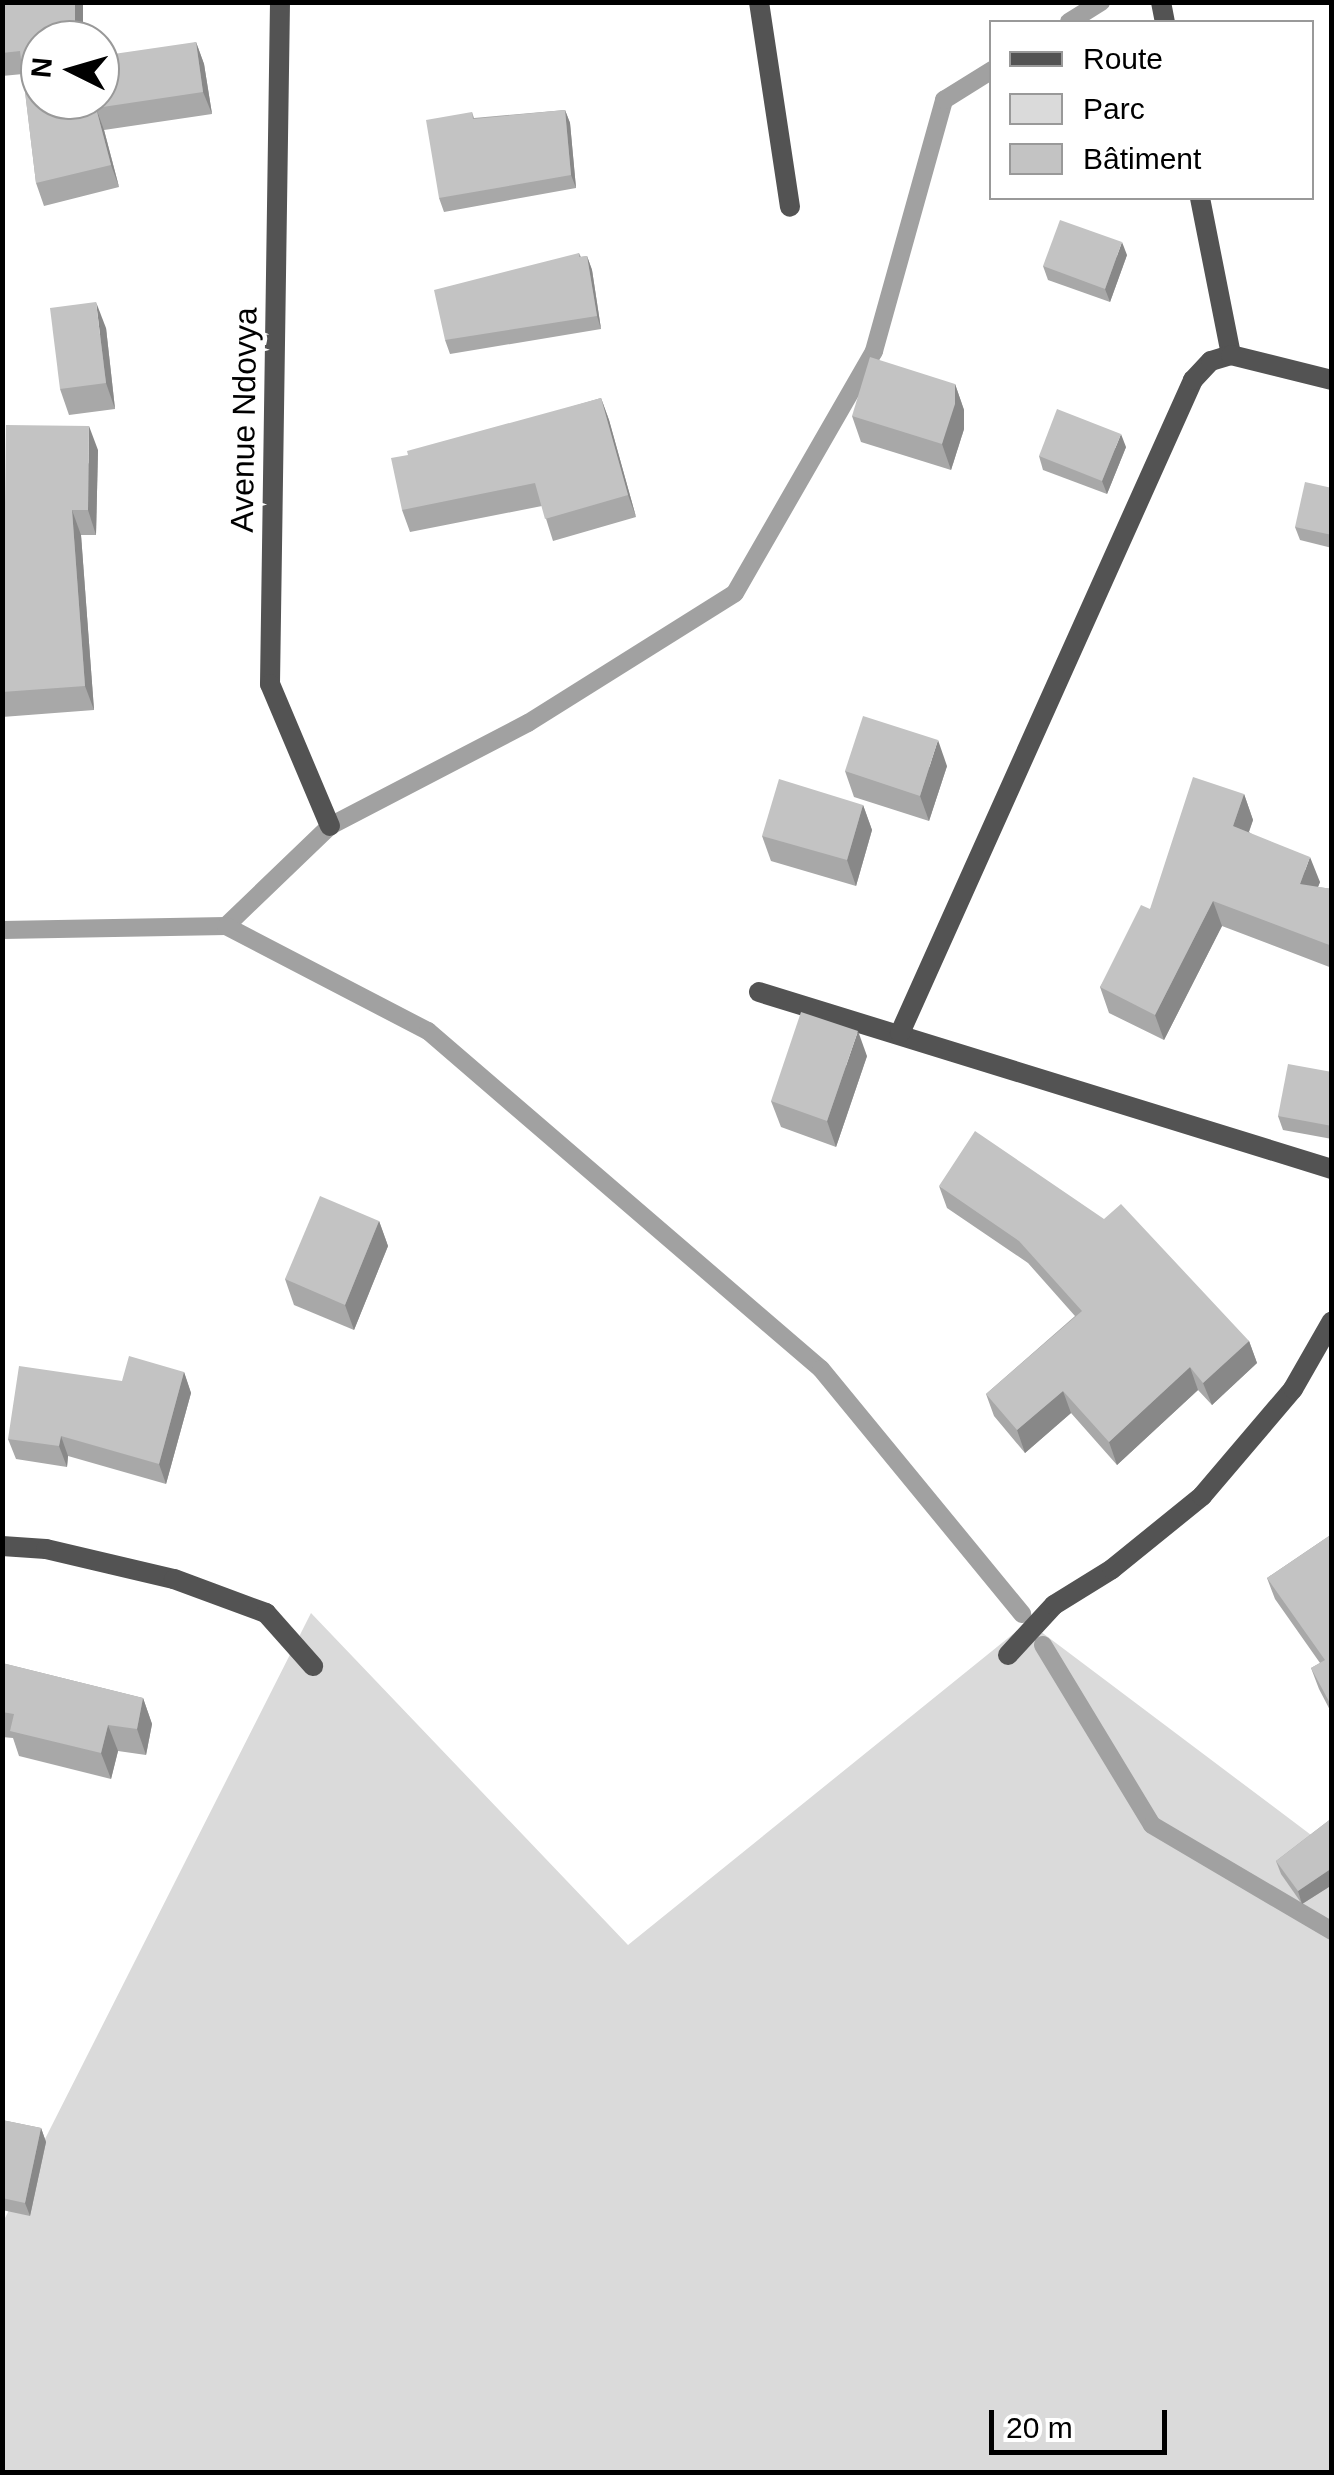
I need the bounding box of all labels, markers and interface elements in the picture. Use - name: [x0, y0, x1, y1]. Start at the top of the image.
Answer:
- north arrow: [20, 20, 120, 120]
- legend: [989, 20, 1314, 200]
- text: Route: [1083, 42, 1163, 75]
- text: N: [25, 56, 58, 79]
- text: Parc: [1083, 92, 1145, 125]
- text: Bâtiment: [1083, 142, 1201, 175]
- street label: Avenue Ndovya: [223, 307, 265, 533]
- scale bar: [994, 2390, 1172, 2452]
- text: 20 m: [1006, 2411, 1073, 2444]

